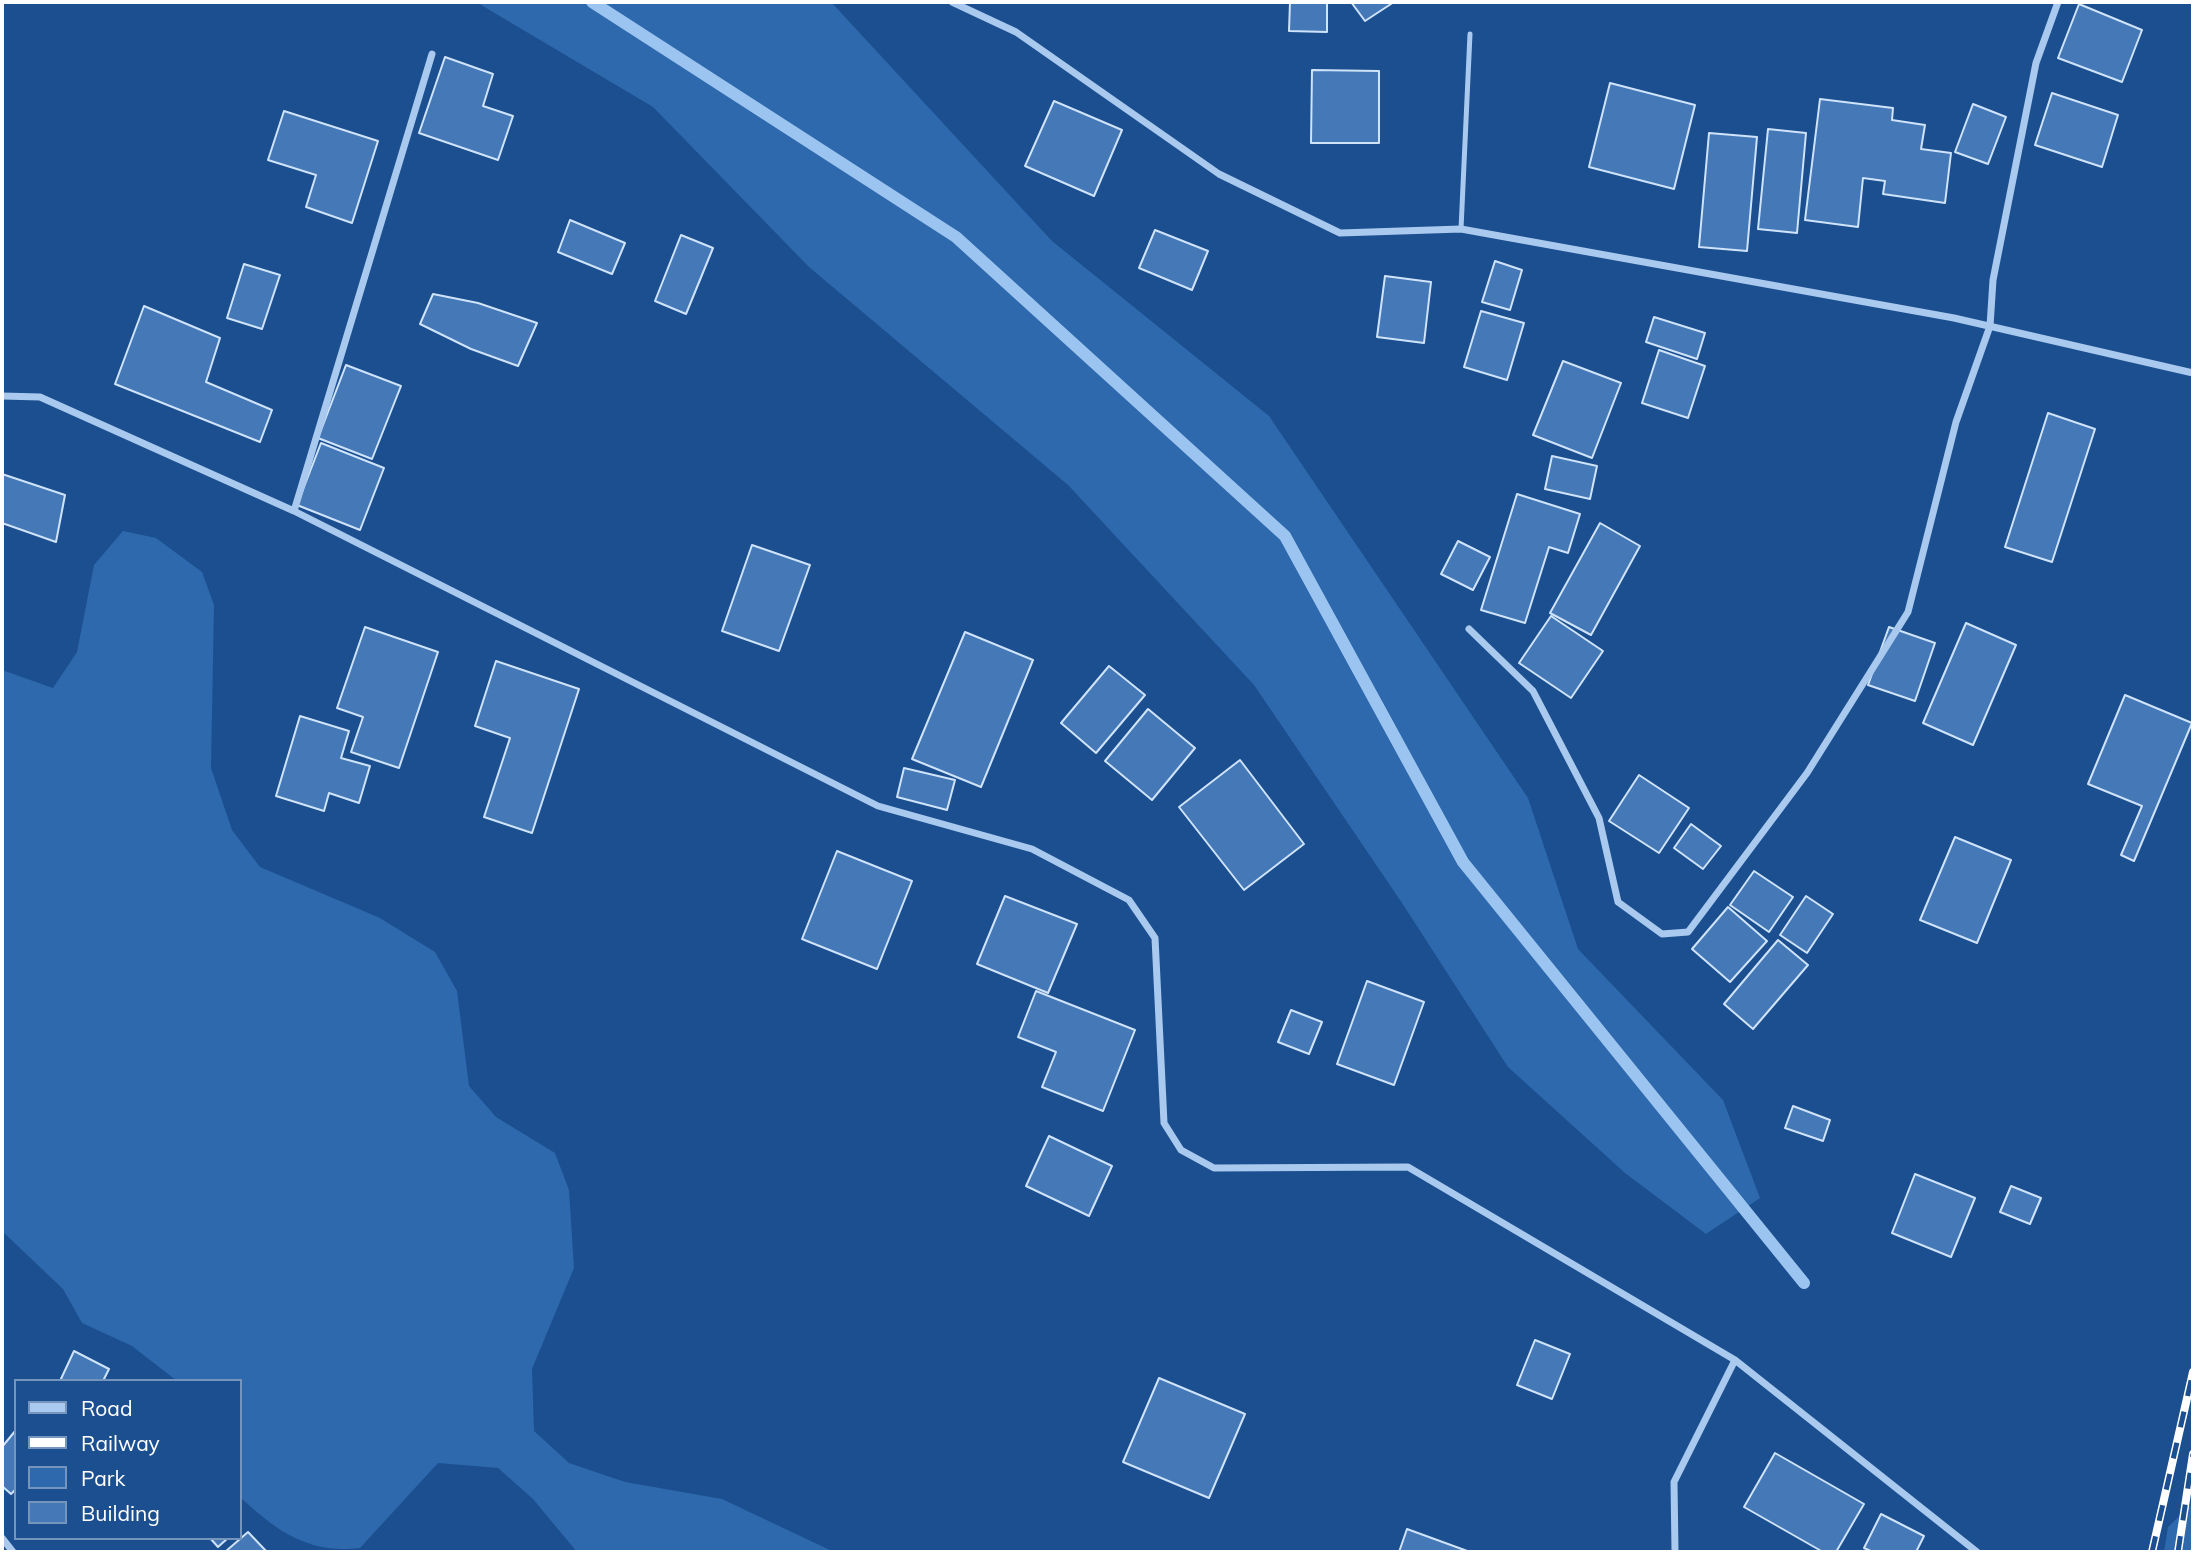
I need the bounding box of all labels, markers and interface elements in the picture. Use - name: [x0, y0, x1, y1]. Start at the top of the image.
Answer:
- legend: [14, 1379, 242, 1540]
- text: Road: [81, 1395, 132, 1421]
- text: Railway: [81, 1430, 160, 1456]
- text: Park: [81, 1465, 125, 1491]
- text: Building: [81, 1500, 160, 1526]

